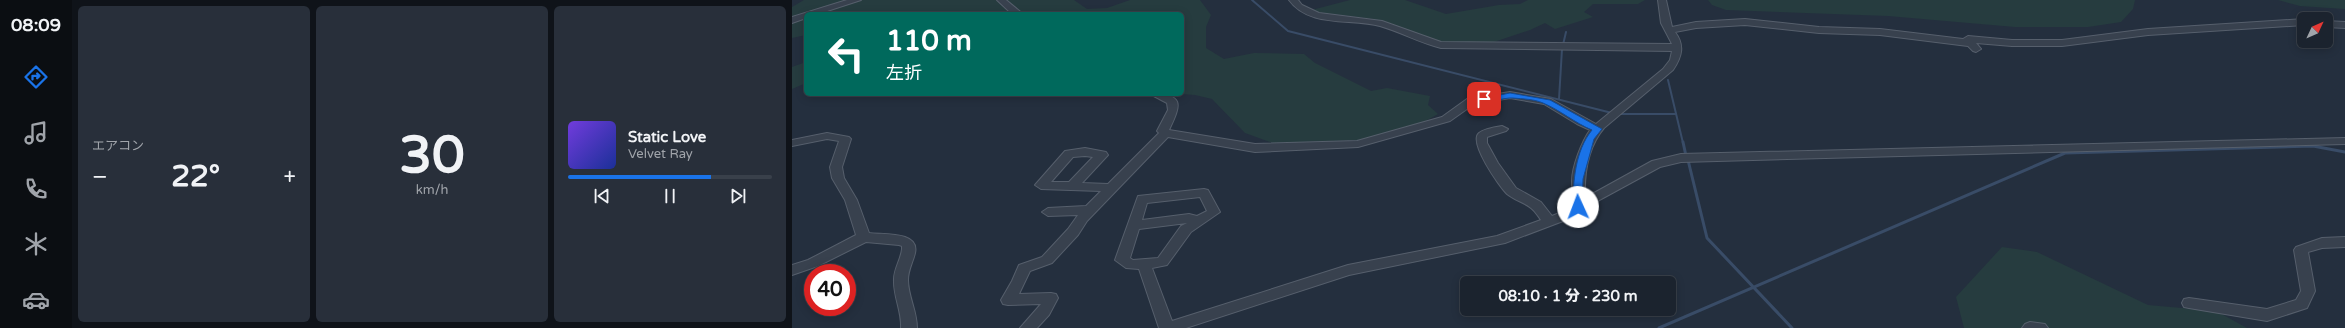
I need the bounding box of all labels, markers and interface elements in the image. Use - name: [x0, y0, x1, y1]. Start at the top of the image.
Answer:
- north arrow: [2297, 12, 2333, 48]
- map controls: [2297, 12, 2333, 48]
- text: 08:09: [11, 14, 61, 36]
- text: 110 m: [886, 24, 972, 58]
- icon: left: [820, 28, 872, 80]
- text: 左折: [886, 62, 922, 84]
- icon: directions: [22, 63, 50, 91]
- pin: [1467, 82, 1501, 116]
- icon: arrive: [1473, 88, 1495, 110]
- icon: music: [22, 119, 50, 147]
- text: 30: [399, 124, 465, 187]
- text: Static Love: [628, 128, 706, 146]
- text: エアコン: [92, 138, 144, 154]
- text: Velvet Ray: [628, 146, 693, 162]
- text: 22°: [171, 158, 220, 195]
- text: −: [92, 164, 108, 190]
- text: +: [284, 164, 296, 190]
- icon: phone: [22, 175, 50, 203]
- text: km/h: [416, 182, 448, 198]
- icon: previous: [591, 185, 613, 207]
- icon: pause: [659, 185, 681, 207]
- icon: next: [727, 185, 749, 207]
- position arrow: [1557, 186, 1599, 228]
- icon: climate: [22, 230, 50, 258]
- speed limit sign: 40: [804, 264, 856, 316]
- icon: car: [22, 286, 50, 314]
- text: 08:10 · 1 分 · 230 m: [1498, 287, 1638, 305]

